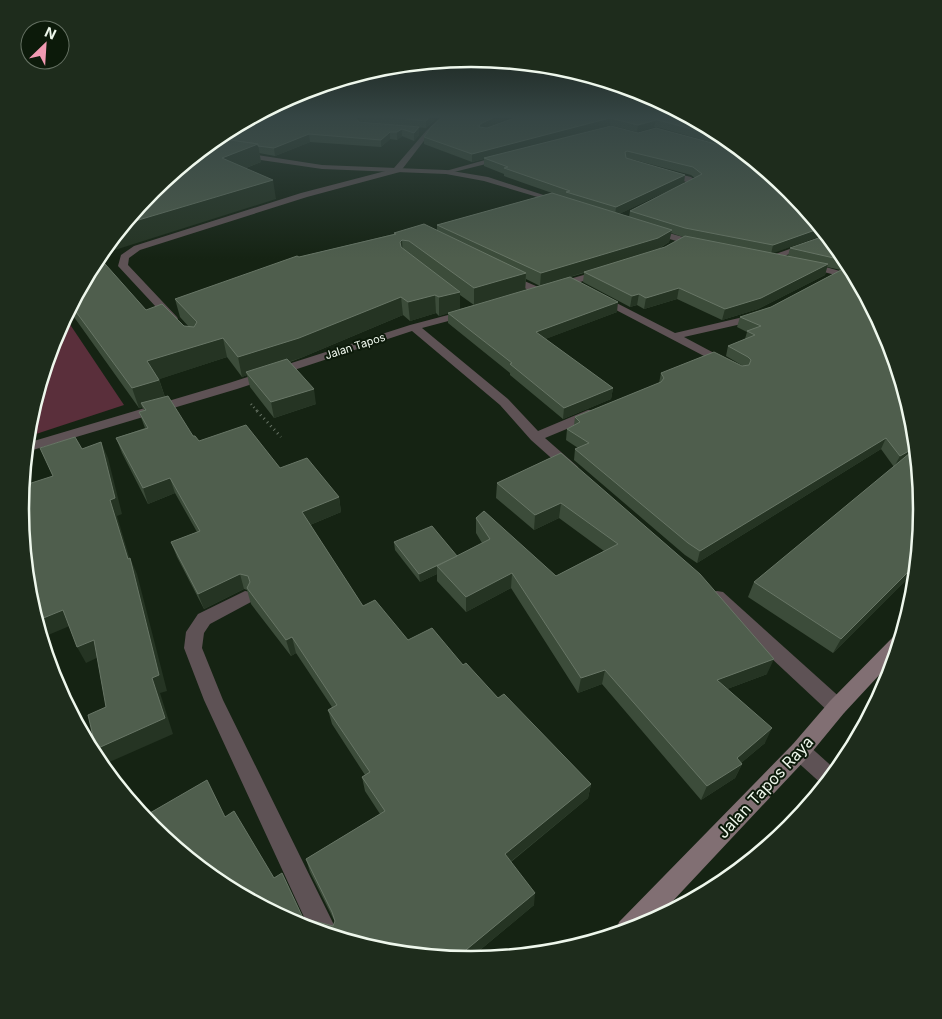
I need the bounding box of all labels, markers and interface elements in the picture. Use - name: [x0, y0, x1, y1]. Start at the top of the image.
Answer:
- north arrow: [20, 20, 70, 70]
- text: N: [42, 23, 59, 43]
- street label: Jalan Tapos: [323, 330, 387, 362]
- street label: Jalan Tapos Raya: [713, 732, 817, 842]

